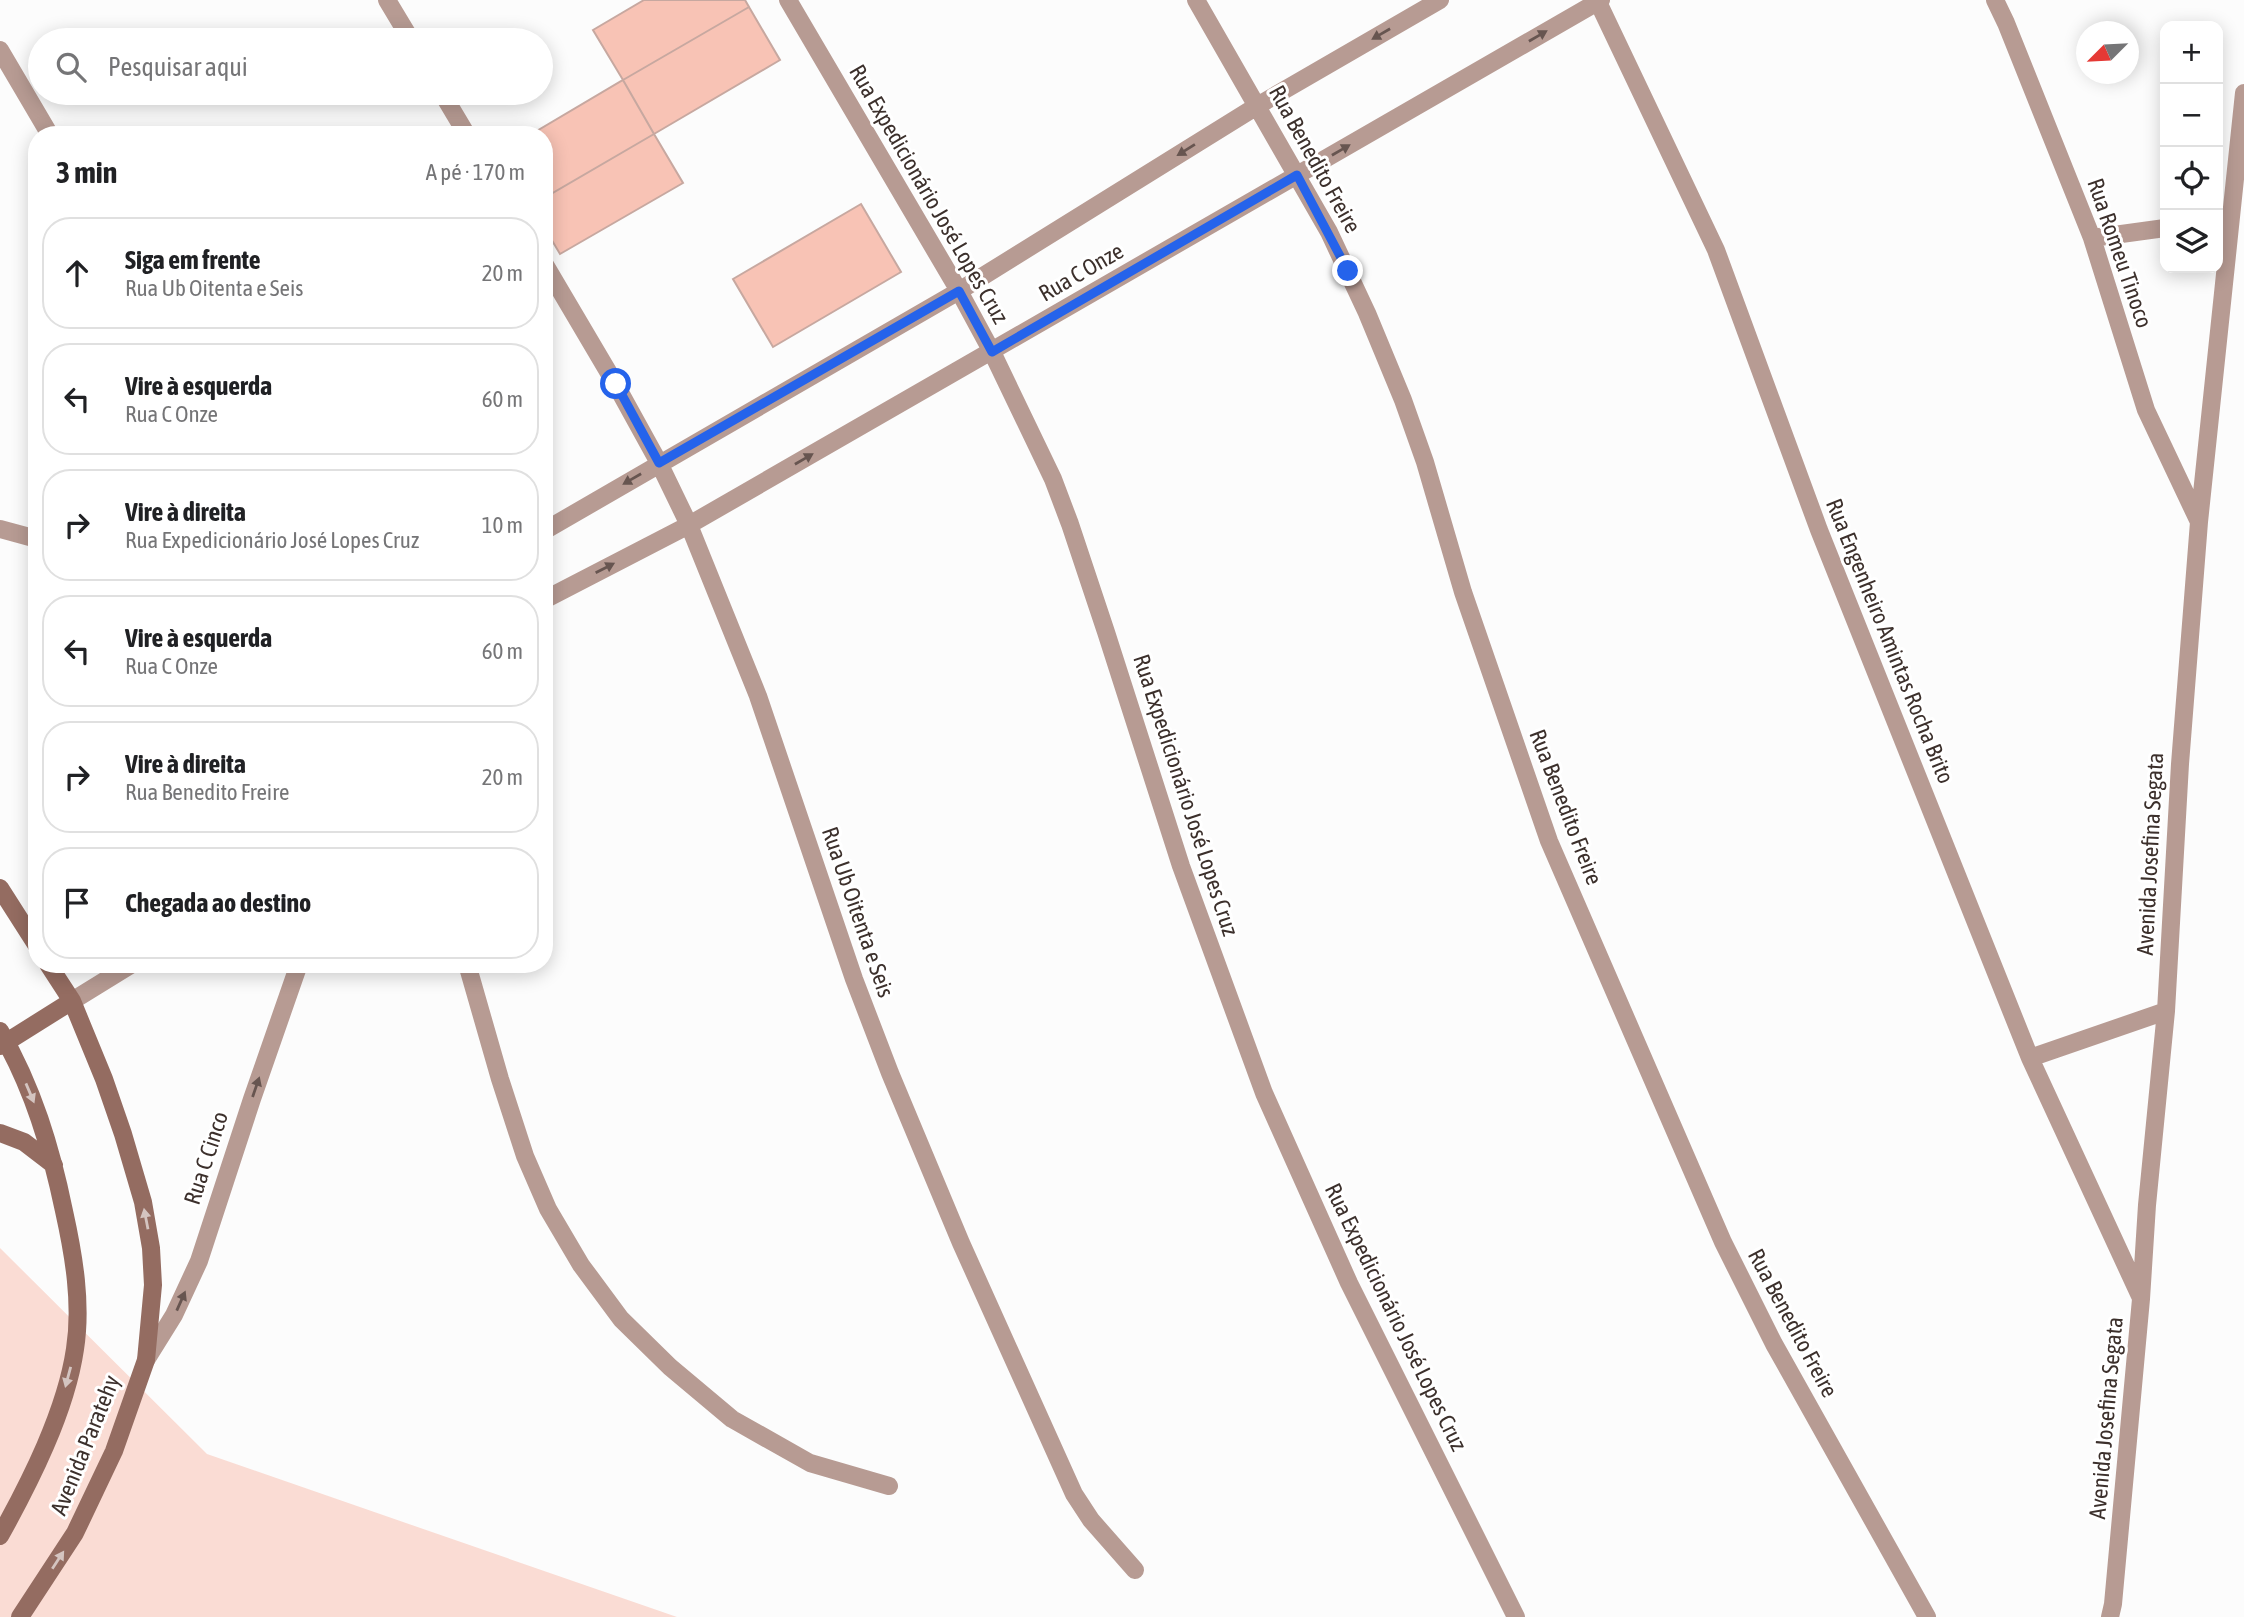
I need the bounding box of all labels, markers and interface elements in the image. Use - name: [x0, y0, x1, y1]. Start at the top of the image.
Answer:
- north arrow: [2076, 21, 2139, 84]
- map controls: [2160, 21, 2223, 273]
- button: +: [2160, 21, 2223, 84]
- search box: [28, 28, 553, 105]
- one-way arrow: [1372, 28, 1391, 40]
- one-way arrow: [1529, 30, 1548, 42]
- icon: search: [52, 48, 90, 86]
- text: Pesquisar aqui: [108, 52, 248, 82]
- street label: Rua Expedicionário José Lopes Cruz: [844, 60, 1014, 328]
- street label: Rua Benedito Freire: [1264, 81, 1366, 237]
- button: −: [2160, 84, 2223, 147]
- one-way arrow: [1176, 144, 1195, 157]
- one-way arrow: [1332, 144, 1351, 156]
- button: locate: [2160, 147, 2223, 210]
- text: 3 min: [56, 155, 117, 189]
- text: A pé · 170 m: [426, 159, 525, 185]
- street label: Rua Romeu Tinoco: [2082, 175, 2158, 331]
- button: layers: [2160, 210, 2223, 273]
- street label: Rua C Onze: [1034, 237, 1128, 307]
- text: Siga em frente: [125, 245, 261, 275]
- icon: ahead: [58, 254, 96, 292]
- route end: [1332, 255, 1363, 286]
- text: 20 m: [482, 260, 523, 286]
- text: Rua Ub Oitenta e Seis: [125, 275, 303, 301]
- route start: [600, 368, 631, 399]
- text: Vire à esquerda: [125, 371, 272, 401]
- icon: left: [58, 380, 96, 418]
- text: 60 m: [482, 386, 523, 412]
- text: Rua C Onze: [125, 401, 218, 427]
- one-way arrow: [795, 453, 814, 465]
- one-way arrow: [622, 473, 642, 485]
- street label: Rua Engenheiro Amintas Rocha Brito: [1821, 495, 1959, 787]
- text: Vire à direita: [125, 497, 246, 527]
- icon: right: [58, 506, 96, 544]
- text: 10 m: [482, 512, 523, 538]
- text: Rua Expedicionário José Lopes Cruz: [125, 527, 419, 553]
- one-way arrow: [595, 562, 615, 574]
- text: Vire à esquerda: [125, 623, 272, 653]
- icon: left: [58, 632, 96, 670]
- text: 60 m: [482, 638, 523, 664]
- street label: Rua Expedicionário José Lopes Cruz: [1128, 651, 1244, 939]
- text: Rua C Onze: [125, 653, 218, 679]
- street label: Rua Benedito Freire: [1524, 726, 1608, 888]
- text: Vire à direita: [125, 749, 246, 779]
- street label: Avenida Josefina Segata: [2132, 752, 2168, 956]
- icon: right: [58, 758, 96, 796]
- text: 20 m: [482, 764, 523, 790]
- text: Rua Benedito Freire: [125, 779, 289, 805]
- street label: Rua Ub Oitenta e Seis: [817, 823, 899, 1001]
- icon: arrive: [58, 884, 96, 922]
- text: Chegada ao destino: [125, 888, 311, 918]
- one-way arrow: [251, 1076, 262, 1097]
- one-way arrow: [25, 1082, 36, 1103]
- street label: Rua C Cinco: [179, 1108, 233, 1208]
- street label: Rua Expedicionário José Lopes Cruz: [1320, 1179, 1472, 1455]
- one-way arrow: [140, 1208, 151, 1230]
- street label: Rua Benedito Freire: [1743, 1244, 1843, 1402]
- one-way arrow: [175, 1291, 187, 1311]
- street label: Avenida Josefina Segata: [2084, 1316, 2128, 1520]
- one-way arrow: [62, 1366, 73, 1388]
- street label: Avenida Paratehy: [45, 1371, 125, 1519]
- one-way arrow: [51, 1550, 64, 1570]

